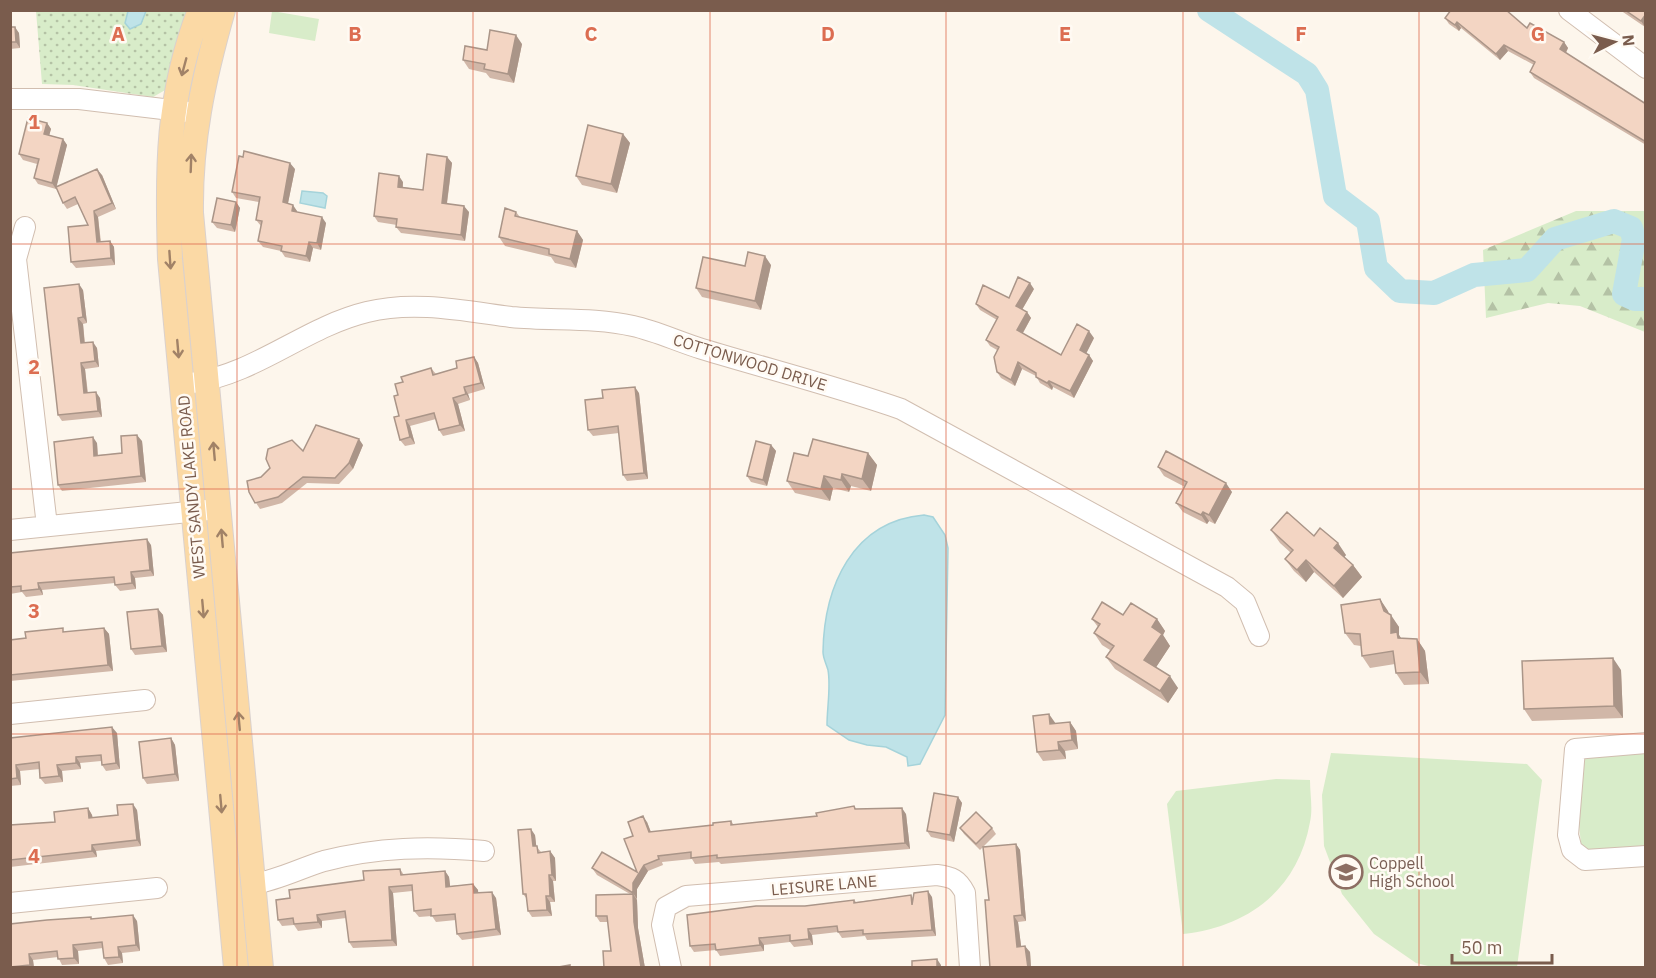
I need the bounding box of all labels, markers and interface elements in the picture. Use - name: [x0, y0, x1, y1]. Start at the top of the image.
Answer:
- north arrow: [1584, 12, 1644, 72]
- text: A: [111, 20, 125, 47]
- text: B: [348, 20, 362, 47]
- text: C: [584, 20, 598, 47]
- text: D: [821, 20, 835, 47]
- text: E: [1059, 20, 1071, 47]
- text: F: [1295, 20, 1307, 47]
- text: G: [1531, 20, 1545, 47]
- text: N: [1618, 34, 1639, 47]
- one-way arrow: [178, 57, 189, 76]
- text: 1: [28, 108, 40, 135]
- one-way arrow: [186, 153, 197, 173]
- one-way arrow: [165, 249, 176, 269]
- street label: COTTONWOOD DRIVE: [671, 329, 829, 395]
- one-way arrow: [173, 339, 184, 359]
- text: 2: [28, 353, 40, 380]
- street label: WEST SANDY LAKE ROAD: [173, 394, 209, 580]
- one-way arrow: [208, 441, 219, 461]
- one-way arrow: [216, 528, 227, 548]
- text: 3: [28, 597, 40, 624]
- one-way arrow: [198, 599, 209, 619]
- one-way arrow: [233, 712, 244, 731]
- one-way arrow: [216, 793, 227, 813]
- text: 4: [28, 842, 40, 869]
- place label: Coppell High School: [1369, 853, 1454, 891]
- school or university icon: Coppell High School: [1328, 854, 1364, 890]
- street label: LEISURE LANE: [770, 870, 878, 900]
- scale bar: [1452, 927, 1552, 965]
- text: 50 m: [1461, 936, 1503, 959]

